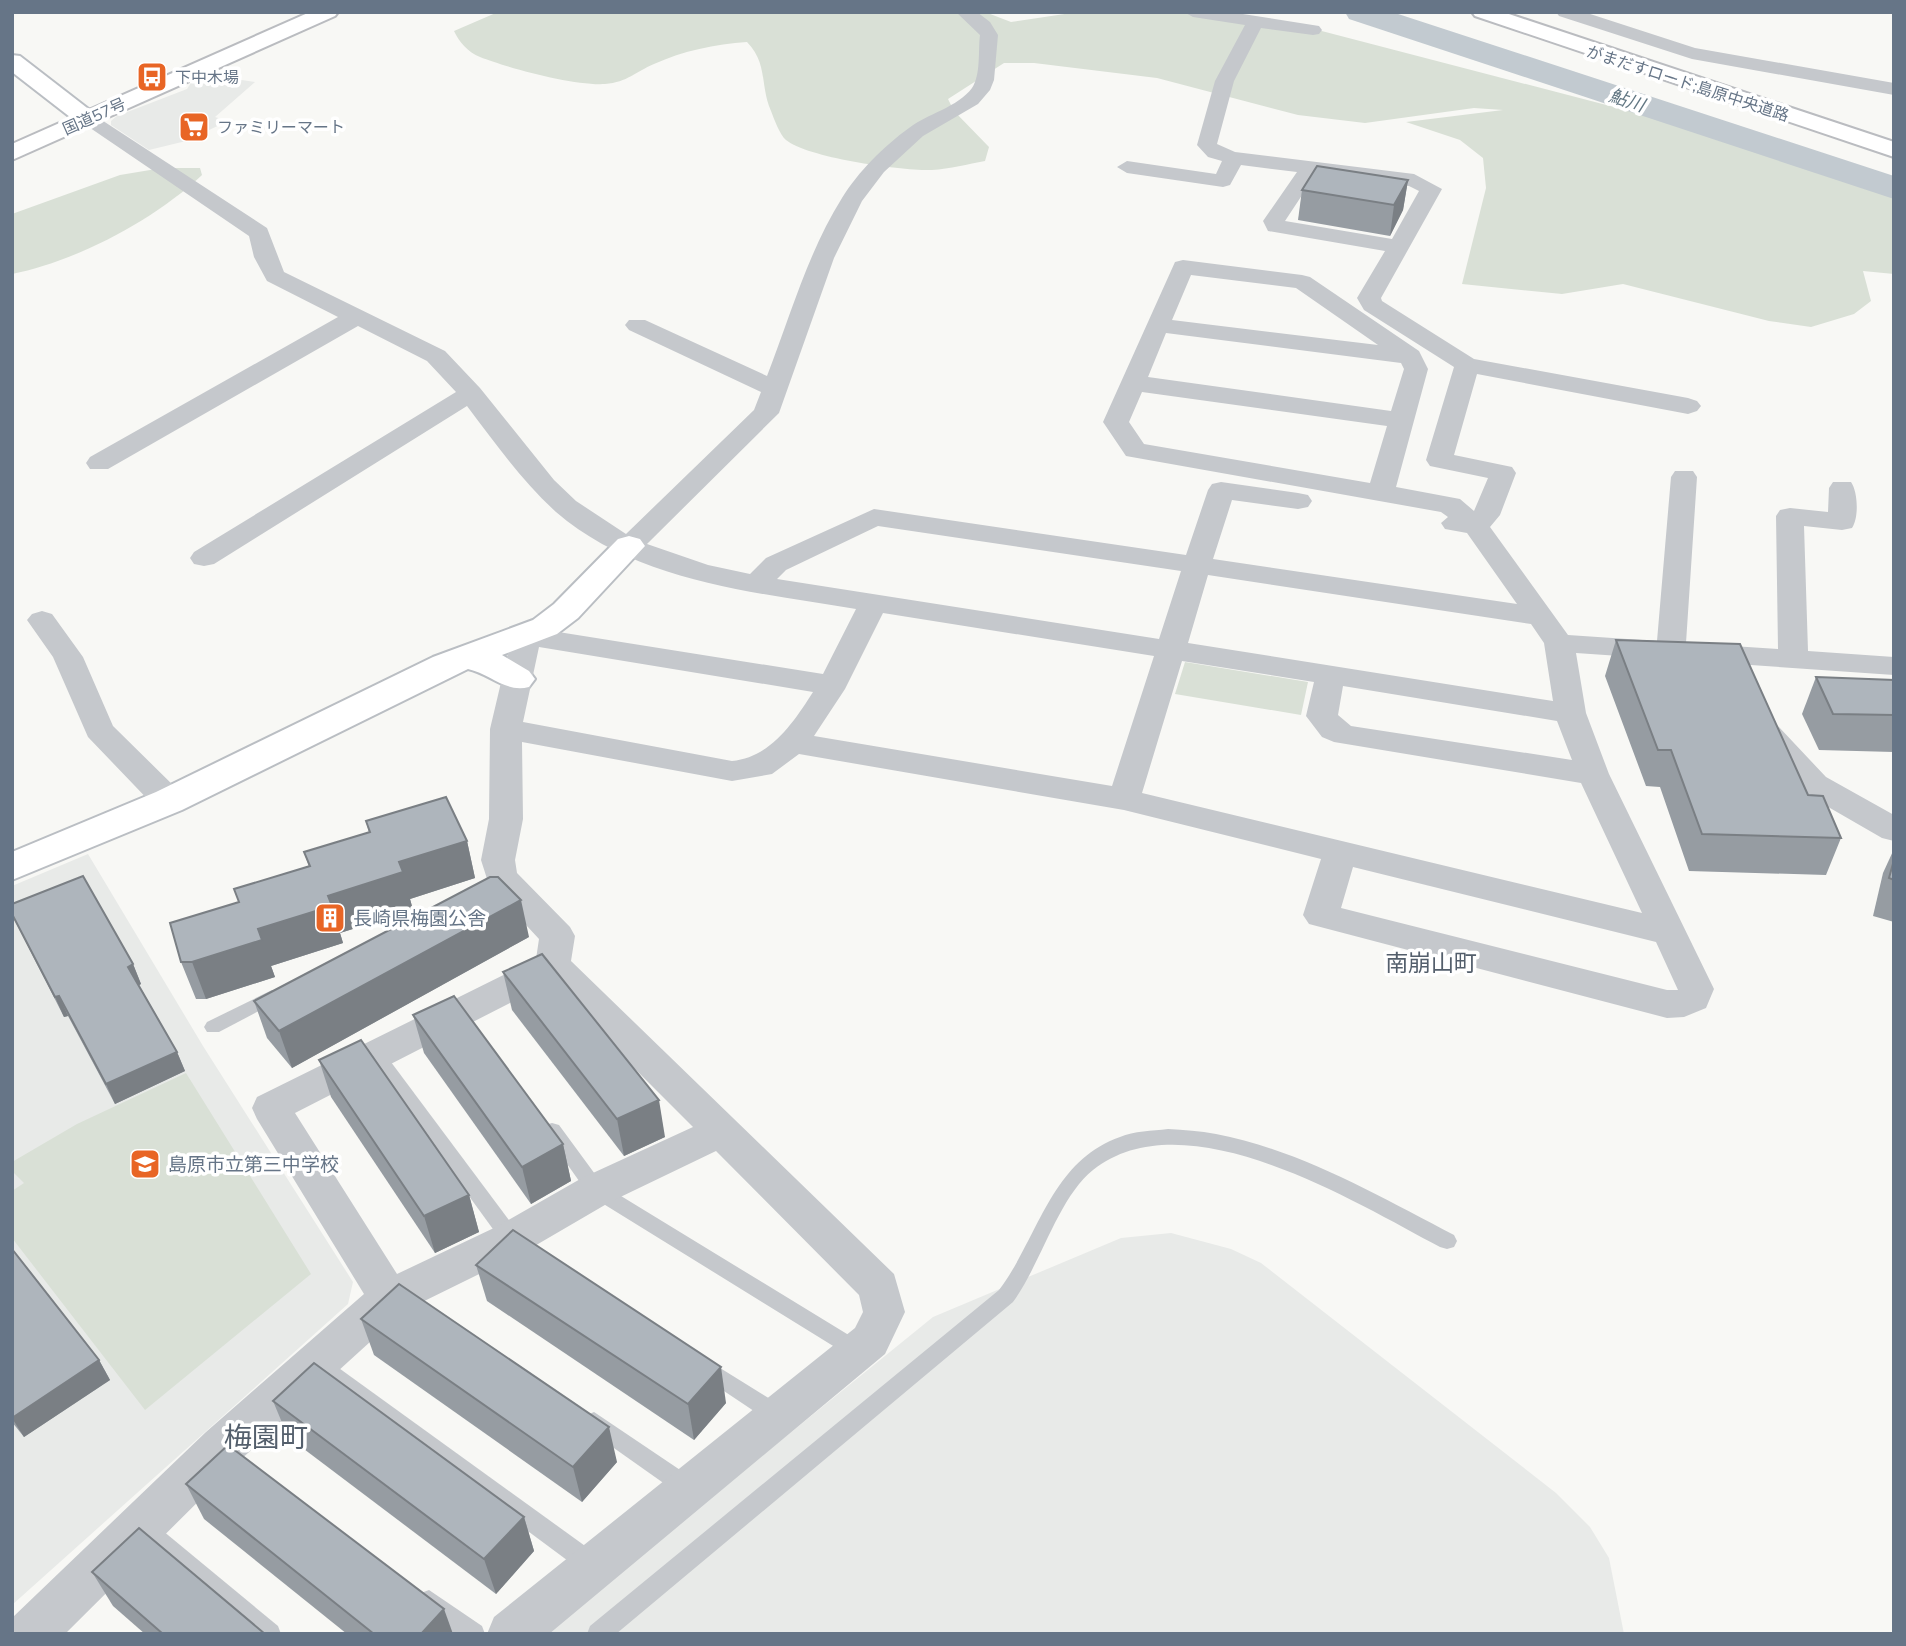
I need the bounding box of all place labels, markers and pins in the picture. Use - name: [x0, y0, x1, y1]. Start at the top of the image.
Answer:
- bus stop icon: 下中木場: [135, 60, 169, 94]
- place label: 下中木場: [175, 67, 239, 87]
- supermarket icon: ファミリーマート: [177, 110, 211, 144]
- place label: ファミリーマート: [217, 117, 345, 137]
- building icon: 長崎県梅園公舎: [313, 901, 347, 935]
- place label: 長崎県梅園公舎: [353, 906, 486, 930]
- school or university icon: 島原市立第三中学校: [128, 1147, 162, 1181]
- place label: 島原市立第三中学校: [168, 1152, 339, 1176]

